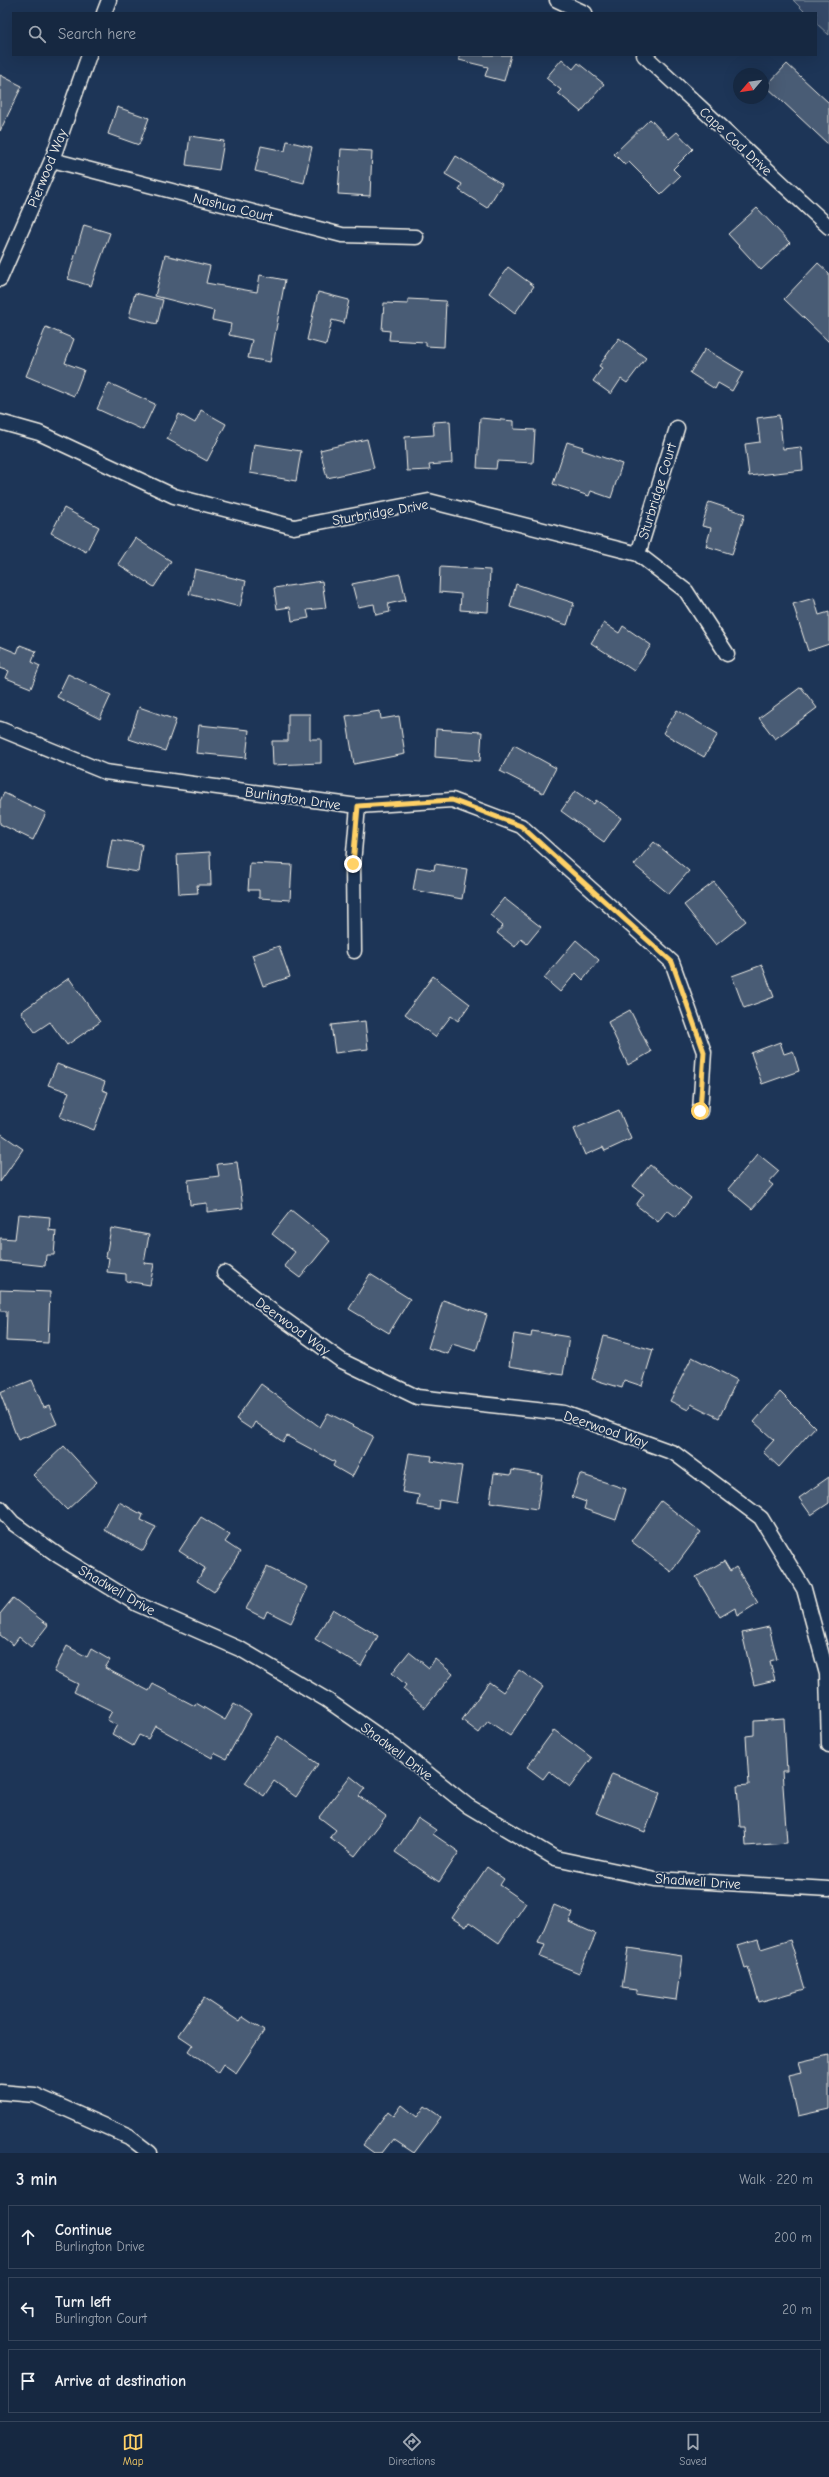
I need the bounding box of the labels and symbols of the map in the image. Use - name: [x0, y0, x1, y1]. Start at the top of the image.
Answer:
- north arrow: [733, 68, 769, 104]
- street label: Cape Cod Drive: [696, 103, 776, 179]
- street label: Pierwood Way: [24, 126, 71, 210]
- street label: Nashua Court: [191, 189, 275, 226]
- street label: Sturbridge Court: [635, 440, 681, 541]
- street label: Sturbridge Drive: [331, 496, 429, 529]
- street label: Burlington Drive: [244, 783, 342, 814]
- route end: [344, 855, 362, 873]
- route start: [691, 1102, 709, 1120]
- street label: Deerwood Way: [252, 1294, 334, 1360]
- street label: Deerwood Way: [561, 1407, 651, 1452]
- street label: Shadwell Drive: [75, 1562, 158, 1619]
- street label: Shadwell Drive: [357, 1719, 436, 1784]
- street label: Shadwell Drive: [655, 1870, 741, 1893]

